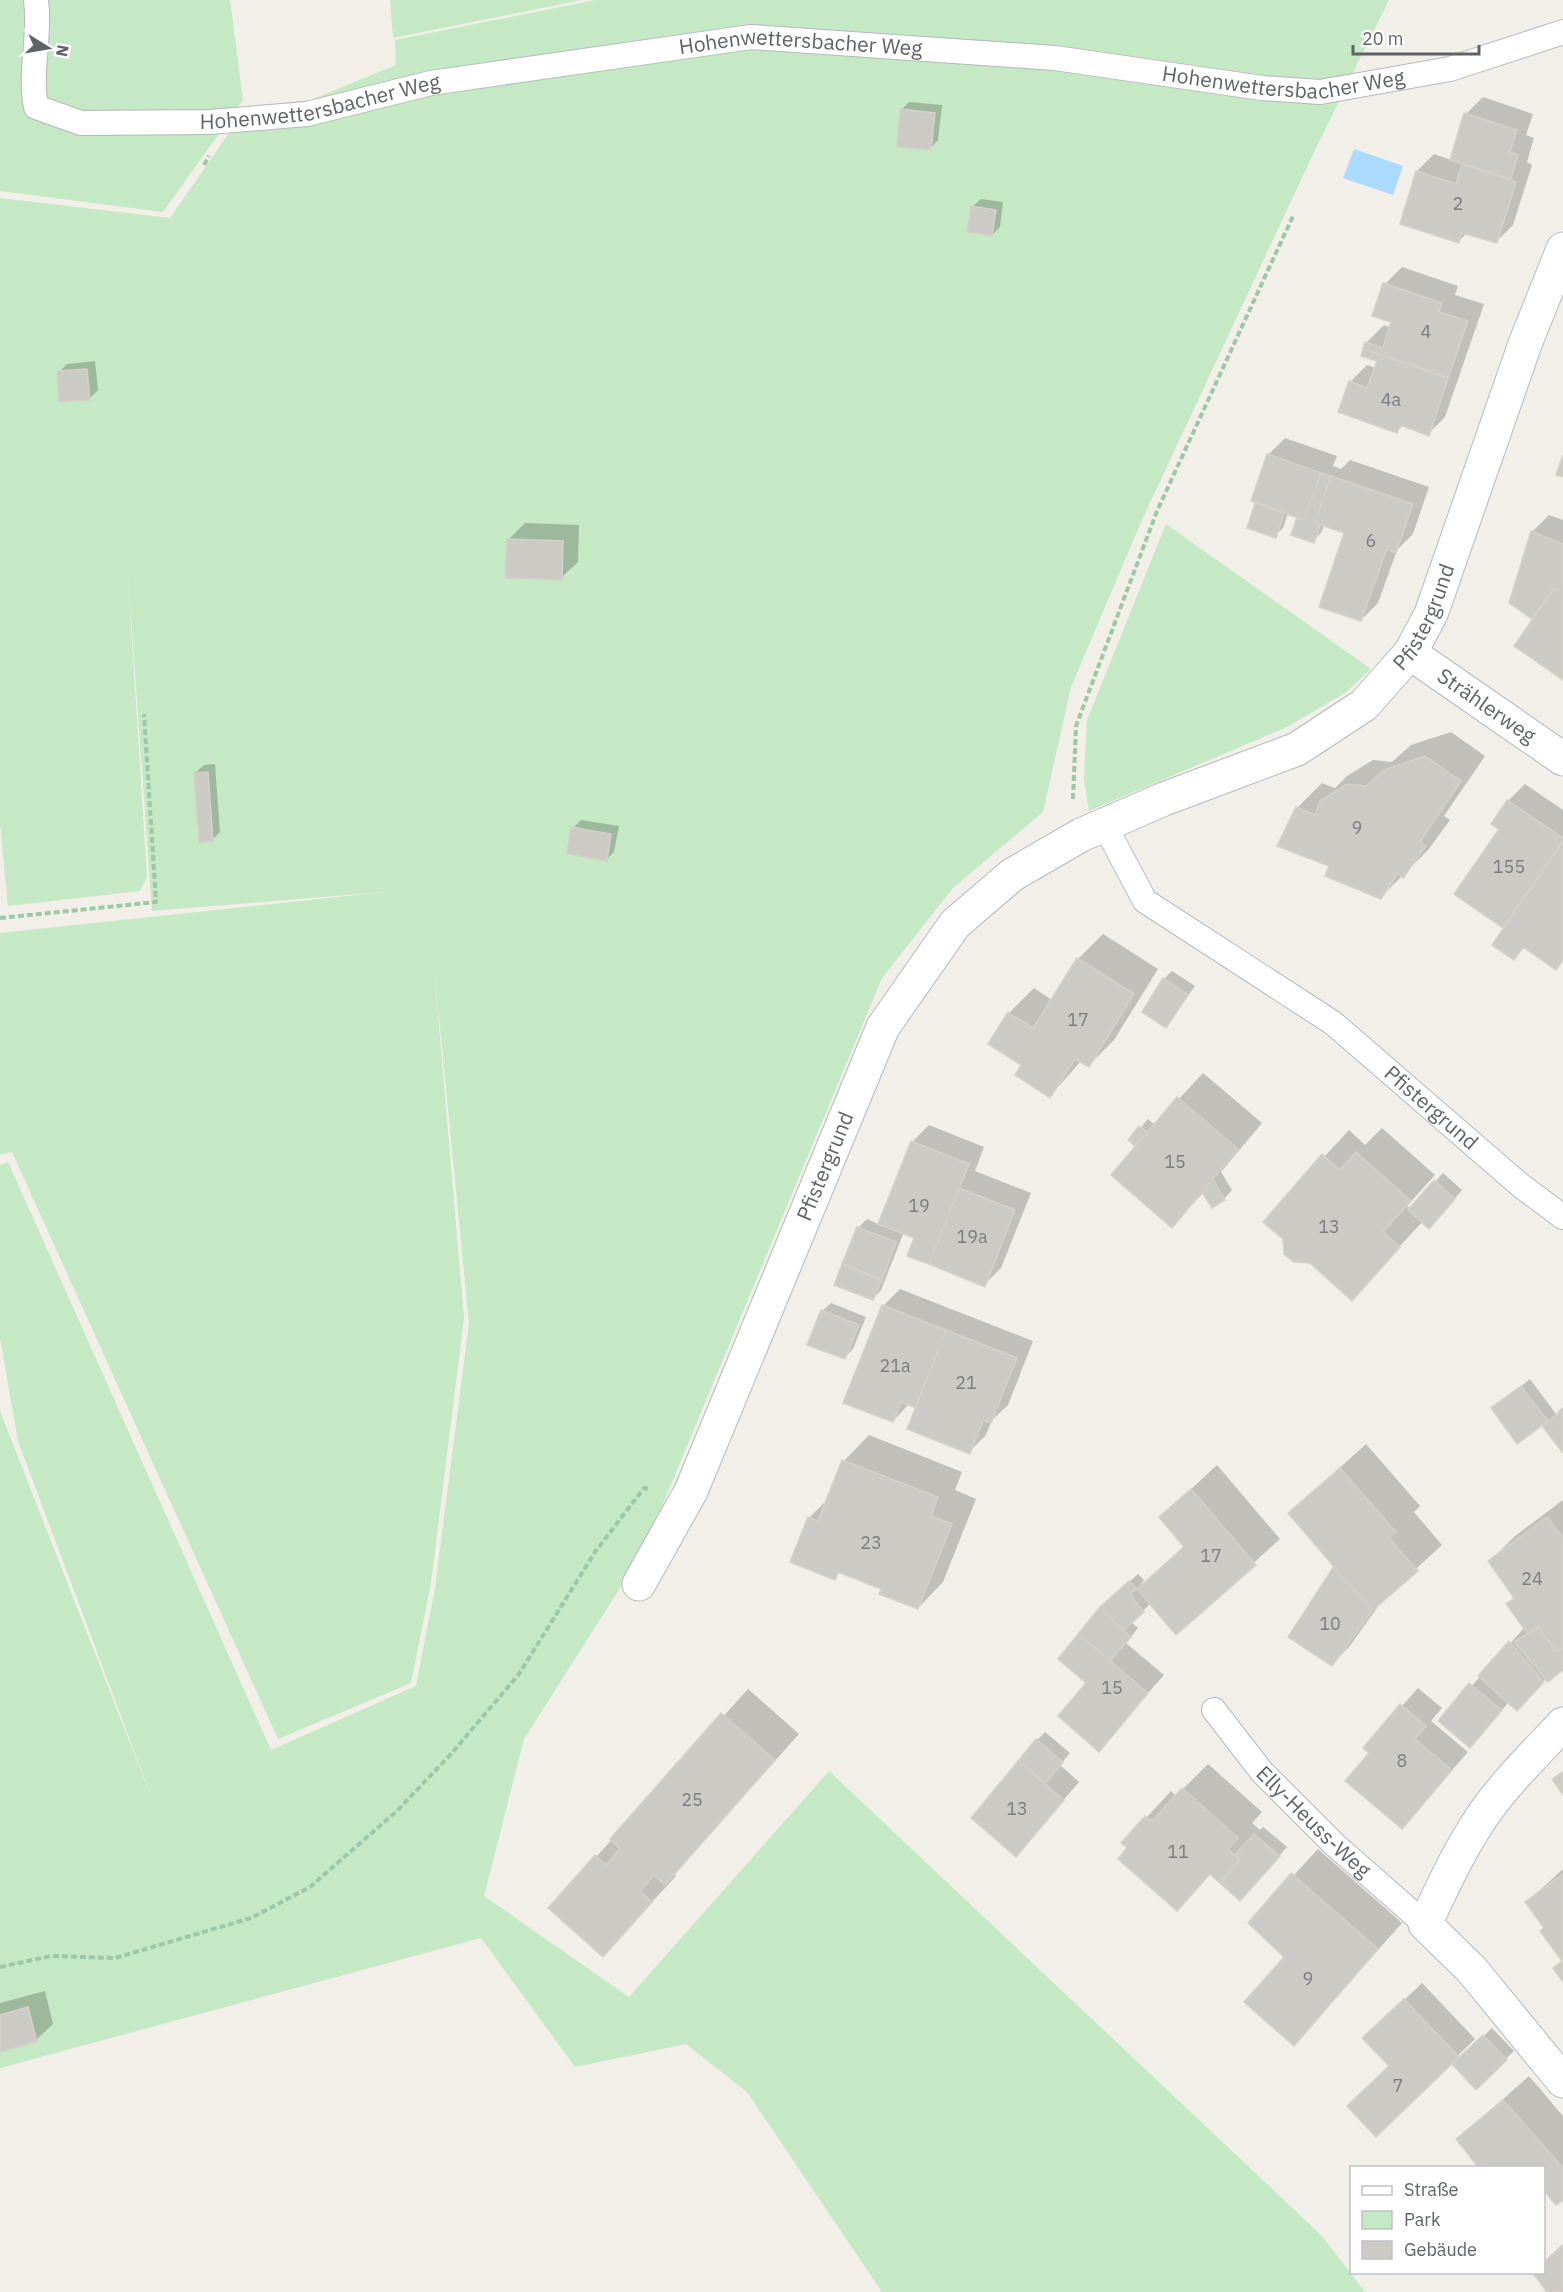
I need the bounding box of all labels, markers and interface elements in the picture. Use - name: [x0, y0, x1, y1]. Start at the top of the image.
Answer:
- north arrow: [18, 18, 78, 78]
- scale bar: [1353, 18, 1479, 56]
- street label: Hohenwettersbacher Weg: [677, 21, 923, 62]
- text: 20 m: [1362, 27, 1404, 50]
- text: N: [52, 43, 74, 58]
- street label: Hohenwettersbacher Weg: [1160, 59, 1407, 105]
- street label: Hohenwettersbacher Weg: [200, 67, 442, 135]
- house number: 2: [1453, 192, 1463, 215]
- house number: 4: [1421, 320, 1432, 343]
- house number: 4a: [1381, 388, 1402, 411]
- house number: 6: [1366, 529, 1376, 552]
- street label: Pfistergrund: [1386, 560, 1460, 676]
- street label: Strählerweg: [1432, 661, 1542, 749]
- house number: 9: [1352, 816, 1362, 839]
- house number: 155: [1493, 855, 1525, 878]
- house number: 17: [1067, 1008, 1089, 1031]
- street label: Pfistergrund: [1379, 1059, 1485, 1156]
- street label: Pfistergrund: [789, 1107, 860, 1225]
- house number: 15: [1164, 1150, 1186, 1173]
- house number: 19: [908, 1194, 930, 1217]
- house number: 13: [1318, 1215, 1340, 1238]
- house number: 19a: [956, 1225, 988, 1248]
- house number: 21a: [879, 1354, 911, 1377]
- house number: 21: [955, 1371, 977, 1394]
- house number: 23: [860, 1531, 882, 1554]
- house number: 17: [1200, 1544, 1222, 1567]
- house number: 24: [1521, 1567, 1543, 1590]
- house number: 10: [1319, 1612, 1341, 1635]
- house number: 15: [1101, 1676, 1123, 1699]
- house number: 8: [1397, 1749, 1407, 1772]
- street label: Elly-Heuss-Weg: [1250, 1759, 1377, 1883]
- house number: 25: [681, 1788, 703, 1811]
- house number: 13: [1006, 1797, 1028, 1820]
- house number: 11: [1167, 1840, 1189, 1863]
- house number: 9: [1303, 1967, 1313, 1990]
- house number: 7: [1393, 2074, 1403, 2097]
- legend: [1350, 2166, 1545, 2274]
- text: Straße: [1404, 2178, 1458, 2201]
- text: Park: [1404, 2208, 1441, 2231]
- text: Gebäude: [1404, 2238, 1477, 2261]

